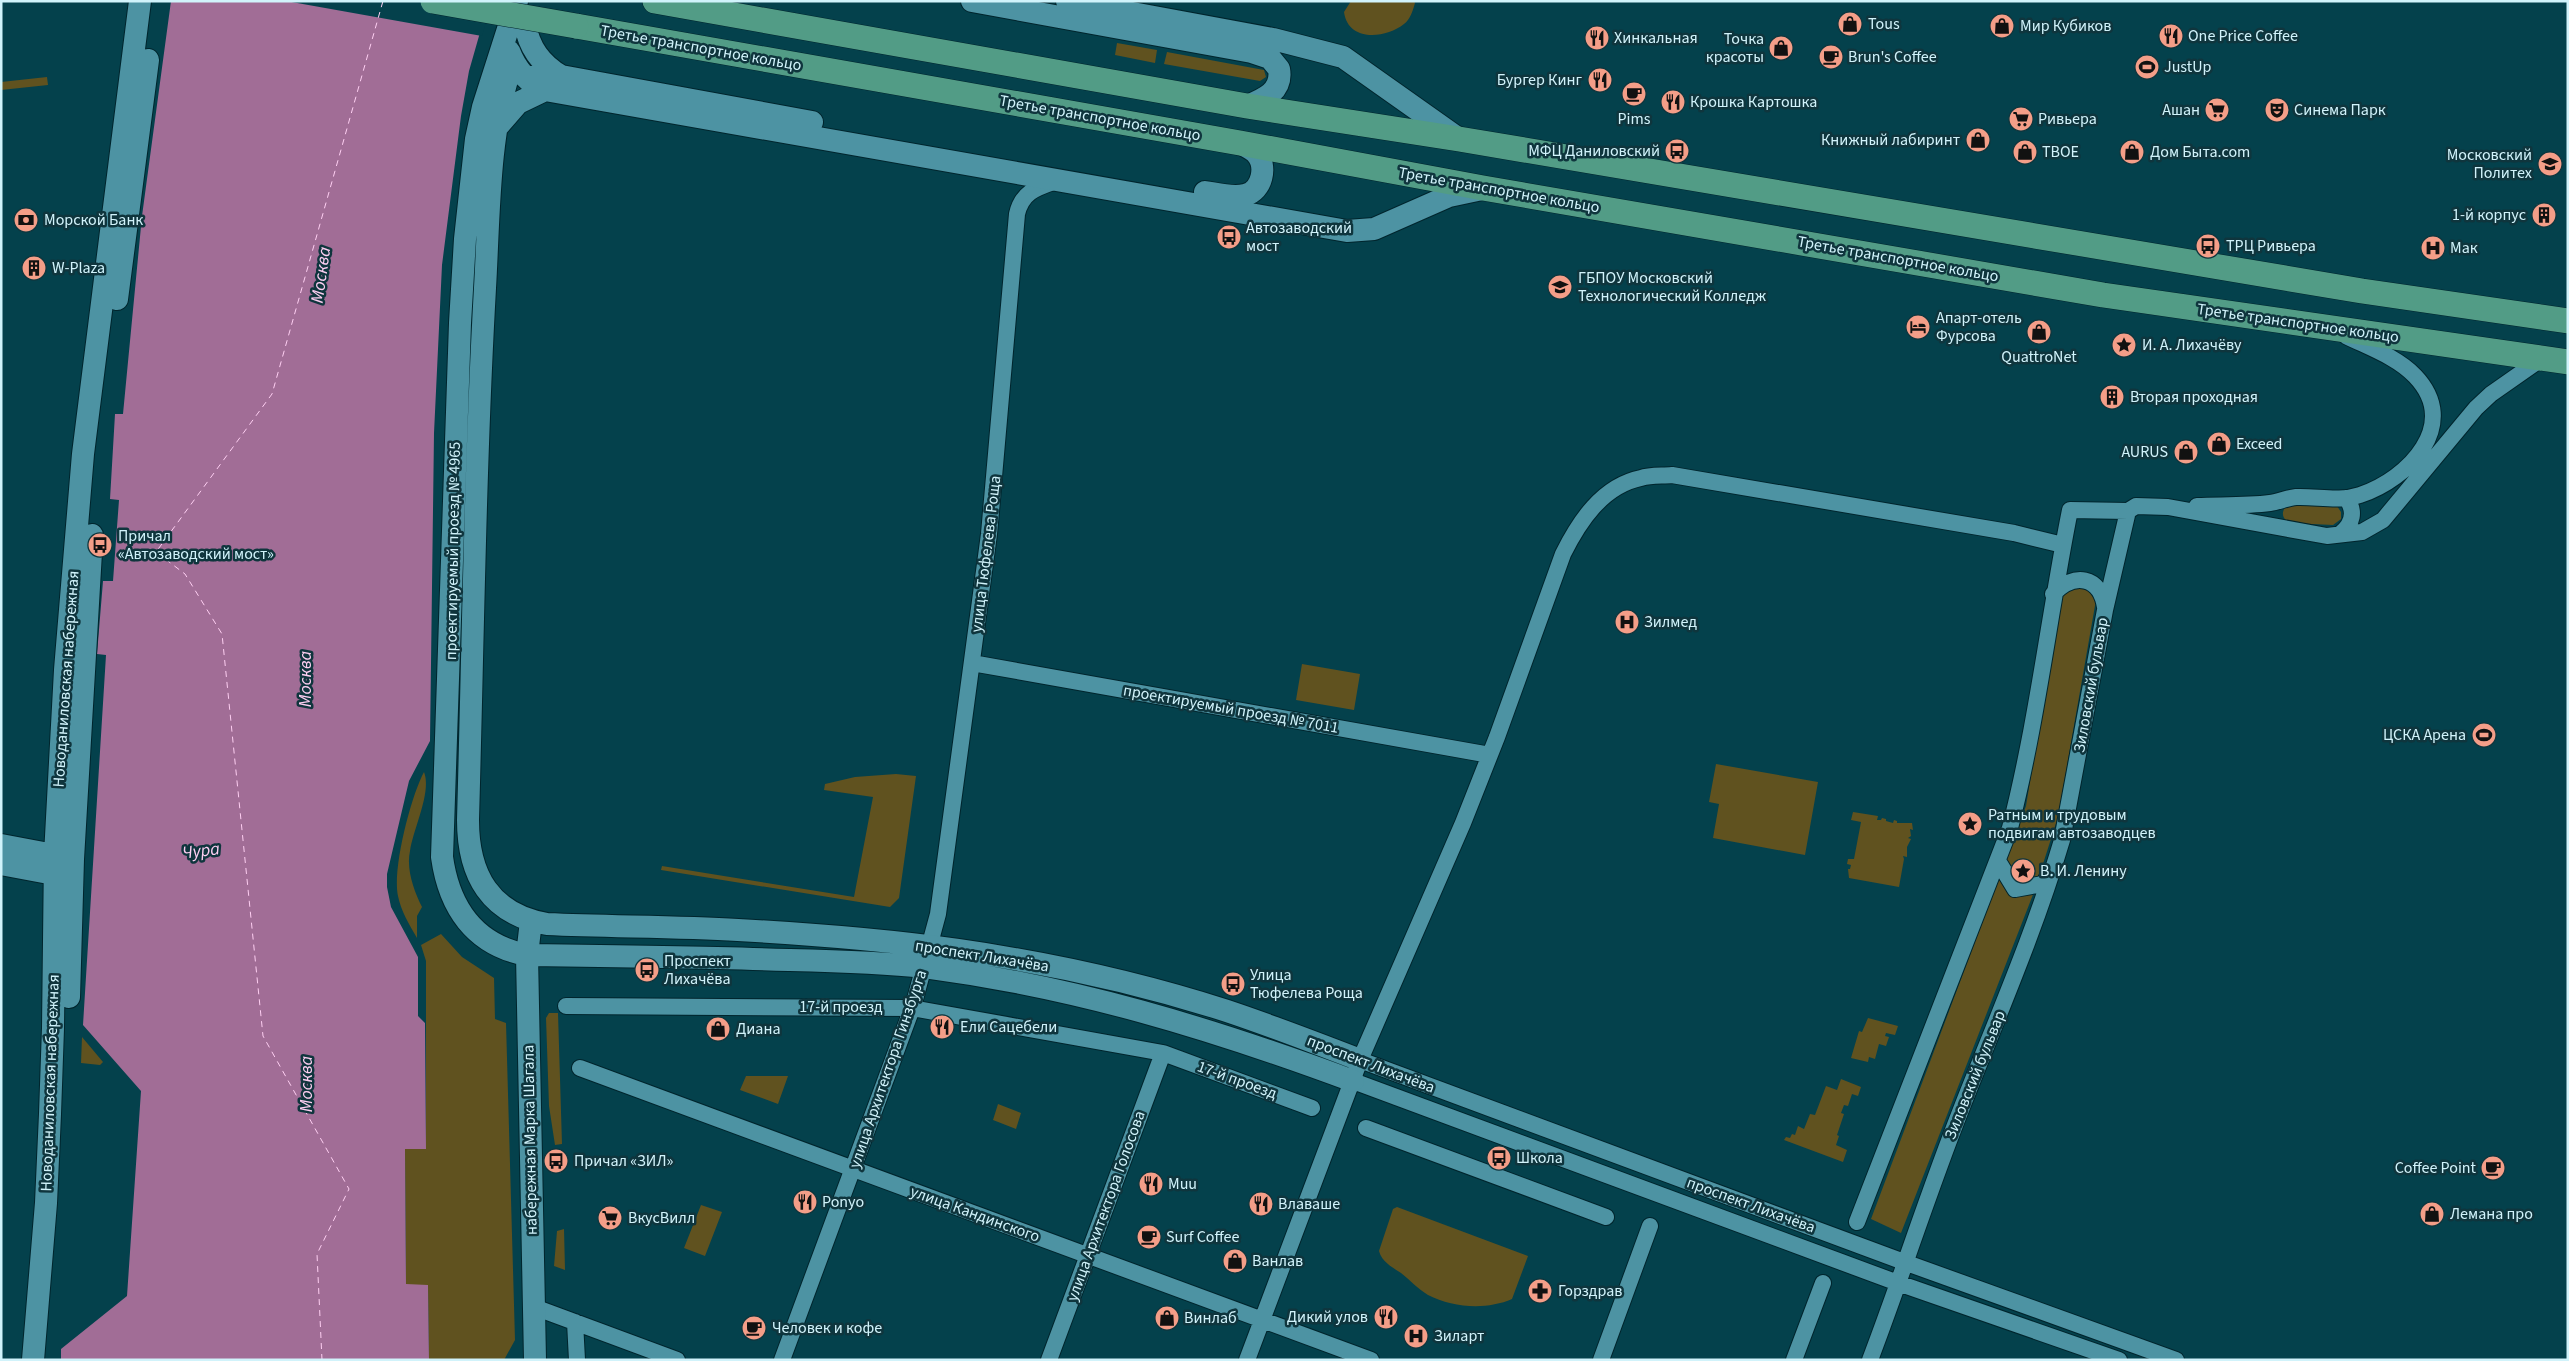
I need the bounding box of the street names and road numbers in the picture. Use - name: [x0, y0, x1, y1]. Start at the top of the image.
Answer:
- street label: Третье транспортное кольцо: [599, 19, 803, 77]
- street label: Третье транспортное кольцо: [998, 89, 1202, 147]
- street label: Третье транспортное кольцо: [1397, 161, 1601, 219]
- street label: Третье транспортное кольцо: [1796, 230, 2000, 288]
- street label: Третье транспортное кольцо: [2196, 298, 2400, 348]
- street label: проектируемый проезд № 4965: [440, 442, 466, 660]
- street label: улица Тюфелева Роща: [965, 474, 1007, 634]
- street label: Новоданиловская набережная: [47, 570, 85, 788]
- street label: Зиловский бульвар: [2068, 616, 2114, 754]
- street label: проектируемый проезд № 7011: [1122, 679, 1340, 739]
- street label: проспект Лихачёва: [914, 935, 1050, 977]
- street label: улица Архитектора Гинзбурга: [844, 967, 932, 1171]
- street label: Новоданиловская набережная: [35, 974, 65, 1192]
- street label: 17-й проезд: [799, 996, 883, 1018]
- street label: Зиловский бульвар: [1939, 1007, 2011, 1143]
- street label: проспект Лихачёва: [1304, 1030, 1438, 1098]
- street label: набережная Марка Шагала: [517, 1045, 543, 1235]
- street label: 17-й проезд: [1194, 1055, 1280, 1105]
- street label: улица Архитектора Голосова: [1061, 1108, 1151, 1304]
- street label: проспект Лихачёва: [1684, 1172, 1818, 1238]
- street label: улица Кандинского: [907, 1180, 1043, 1248]

